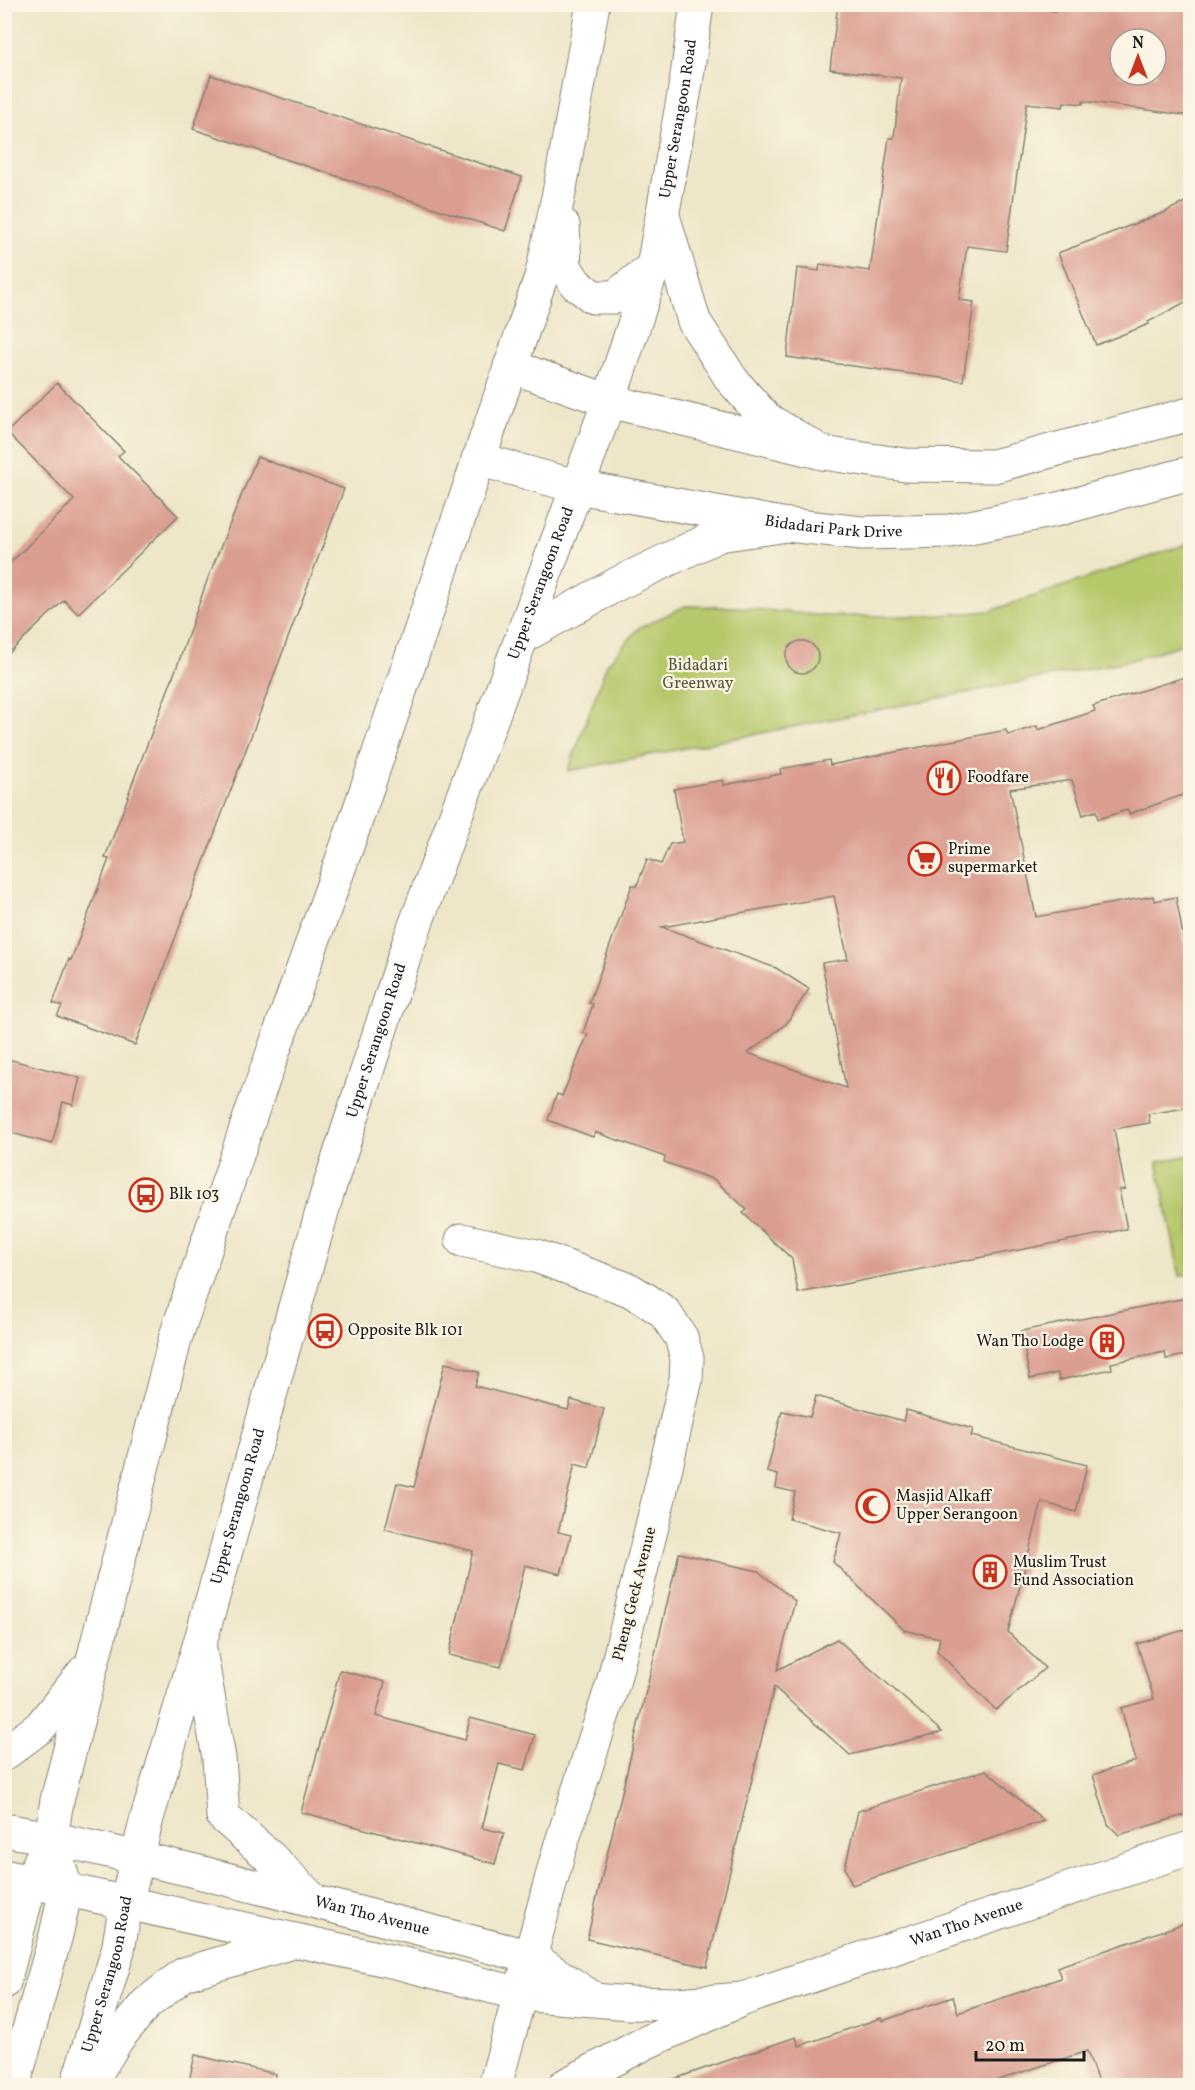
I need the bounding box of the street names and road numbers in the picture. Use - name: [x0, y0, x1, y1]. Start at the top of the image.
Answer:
- street label: Upper Serangoon Road: [654, 38, 703, 200]
- street label: Upper Serangoon Road: [503, 504, 580, 663]
- street label: Bidadari Park Drive: [763, 510, 903, 544]
- street label: Upper Serangoon Road: [341, 960, 412, 1121]
- street label: Upper Serangoon Road: [206, 1426, 271, 1587]
- street label: Pheng Geck Avenue: [608, 1525, 662, 1663]
- street label: Wan Tho Avenue: [312, 1891, 432, 1942]
- street label: Upper Serangoon Road: [77, 1894, 139, 2055]
- street label: Wan Tho Avenue: [907, 1894, 1026, 1953]

